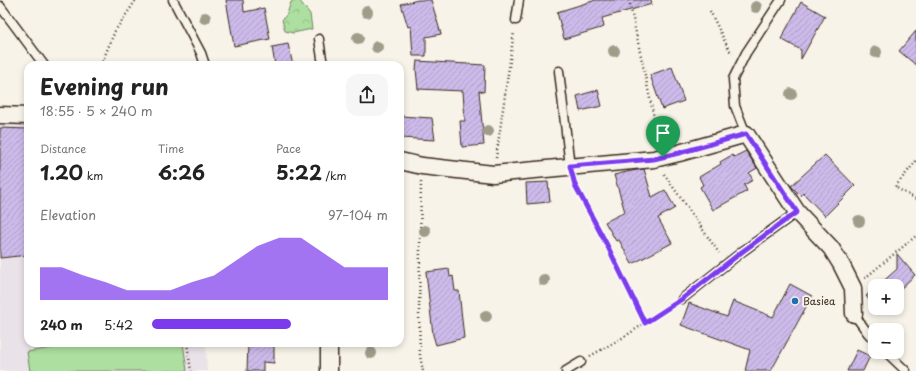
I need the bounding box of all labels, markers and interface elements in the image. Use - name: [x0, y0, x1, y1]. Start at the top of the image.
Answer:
- text: Evening run: [40, 69, 169, 102]
- button: share: [346, 74, 388, 116]
- text: 18:55 · 5 × 240 m: [40, 101, 153, 120]
- pin: [646, 116, 680, 157]
- icon: arrive: [652, 122, 674, 144]
- text: Distance: [40, 140, 86, 157]
- text: Time: [158, 140, 184, 157]
- text: Pace: [276, 140, 301, 157]
- text: 1.20: [40, 157, 83, 187]
- text: 6:26: [158, 157, 205, 187]
- text: 5:22: [276, 157, 322, 187]
- text: km: [83, 167, 103, 184]
- text: /km: [322, 167, 347, 184]
- text: Elevation: [40, 205, 96, 224]
- text: 97–104 m: [328, 205, 388, 224]
- map controls: [868, 279, 904, 359]
- button: +: [868, 279, 904, 315]
- place label: Basiea: [803, 293, 836, 308]
- marker: Basiea: [790, 296, 800, 306]
- text: 240 m: [40, 315, 83, 334]
- text: 5:42: [104, 315, 133, 334]
- button: −: [868, 323, 904, 359]

